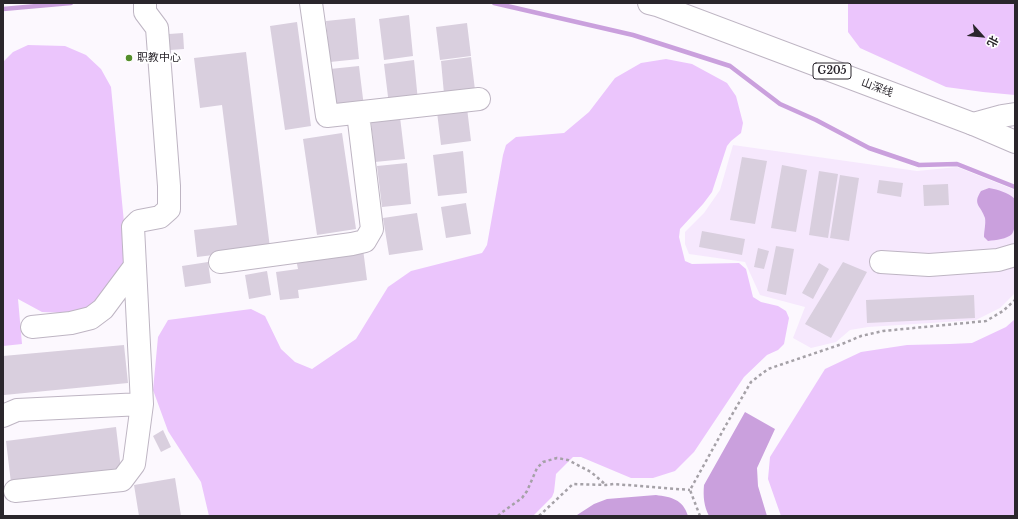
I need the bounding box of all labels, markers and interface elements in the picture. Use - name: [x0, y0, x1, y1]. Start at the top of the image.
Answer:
- north arrow: [962, 16, 1002, 56]
- text: 北: [984, 33, 1001, 50]
- place label: 职教中心: [137, 51, 181, 65]
- marker: 职教中心: [124, 53, 134, 63]
- road number: G205: [813, 63, 851, 79]
- street label: 山深线: [859, 76, 895, 100]

